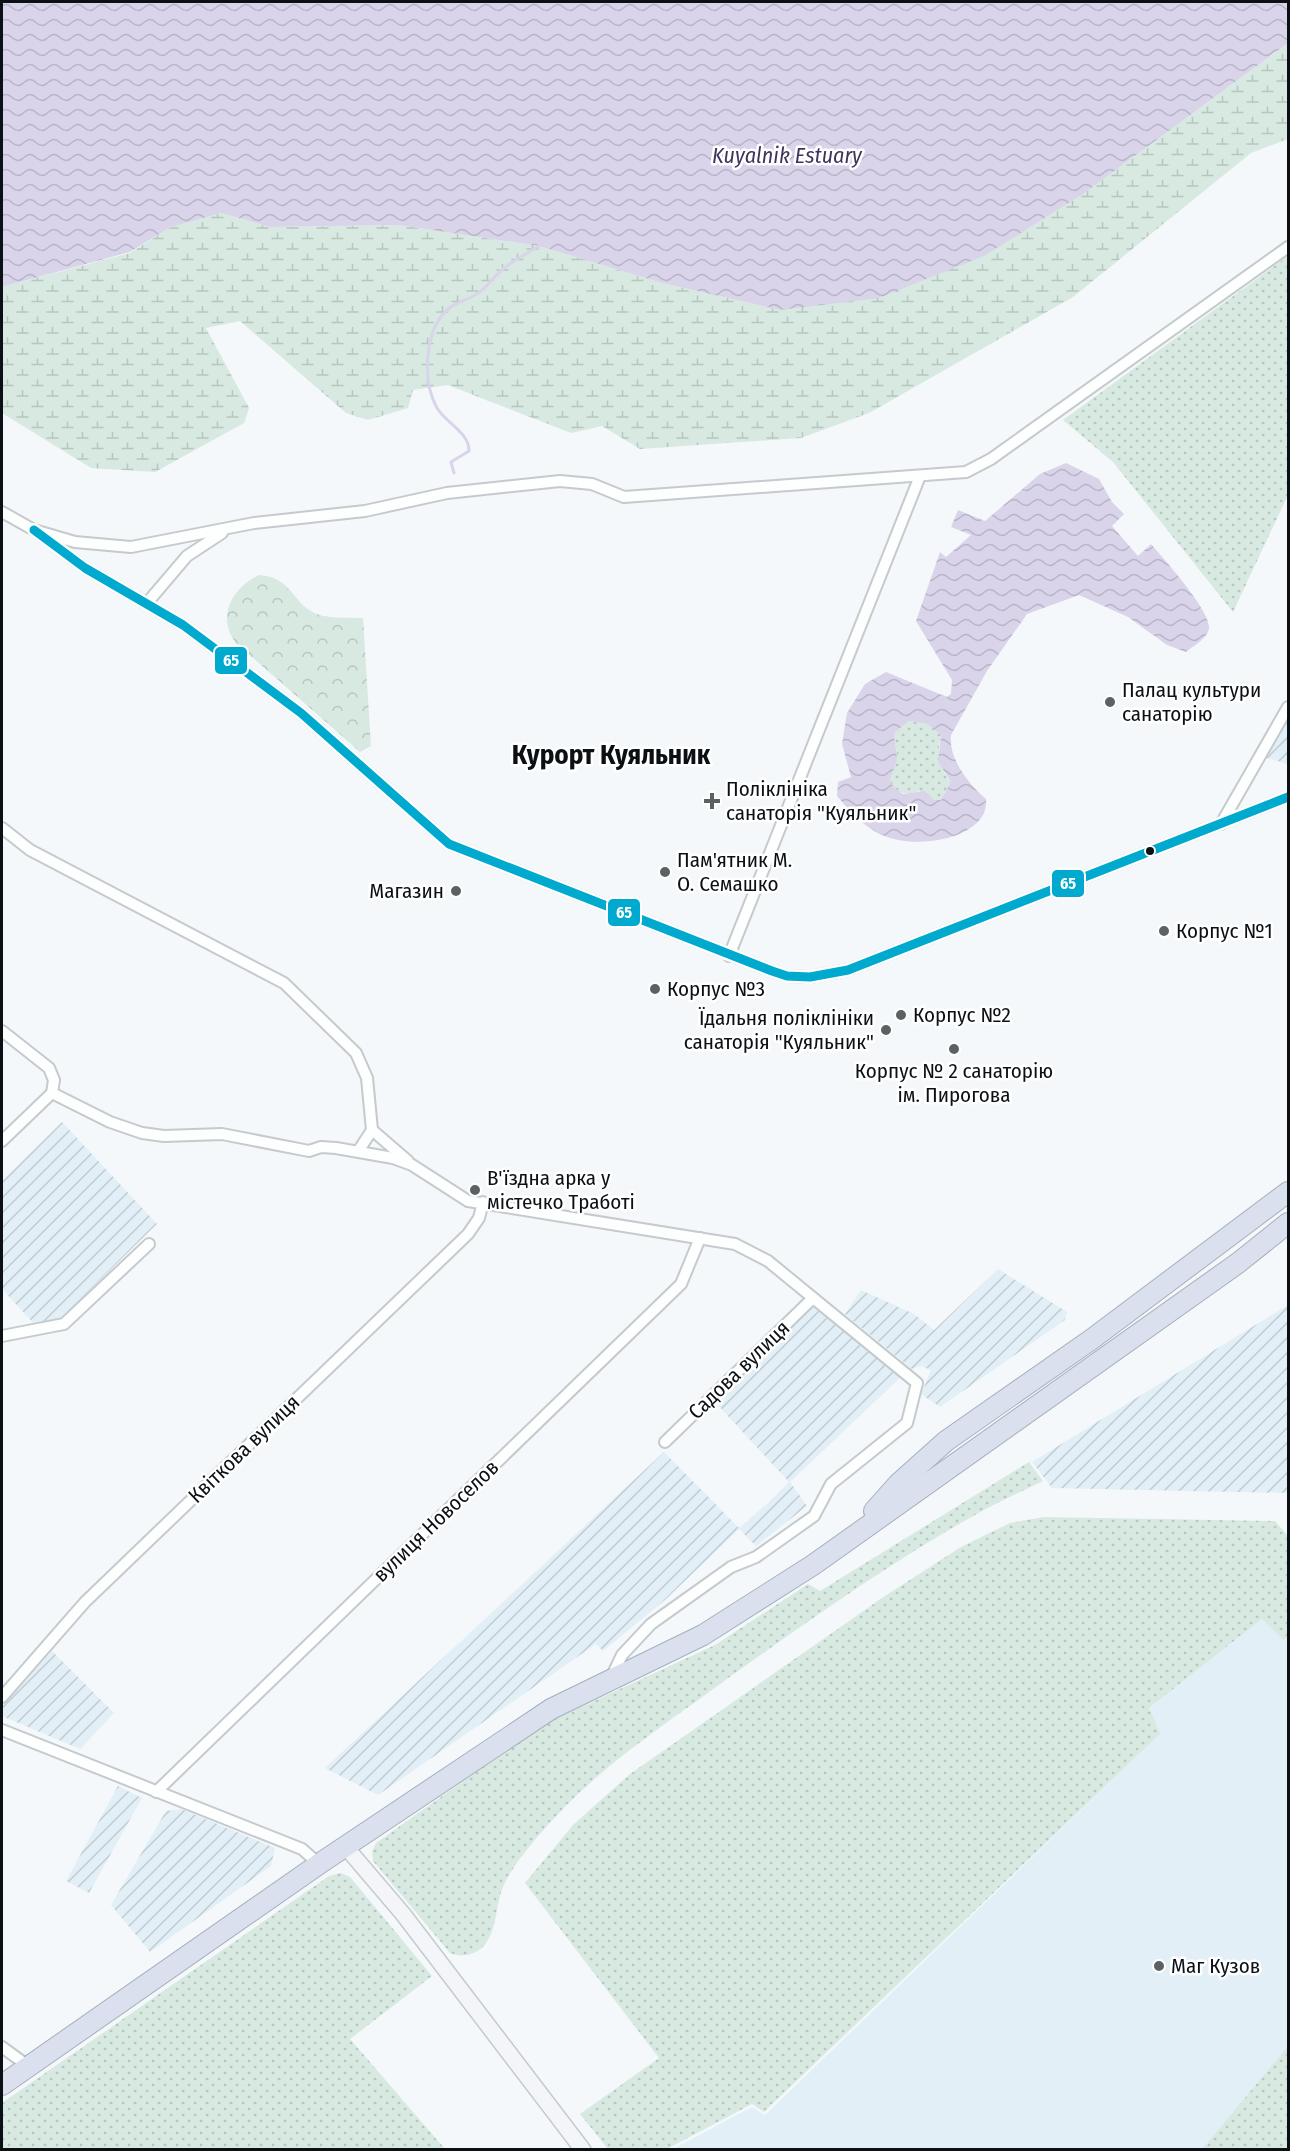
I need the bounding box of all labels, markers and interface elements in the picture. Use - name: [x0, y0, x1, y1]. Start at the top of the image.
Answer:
- water label: Kuyalnik Estuary: [712, 142, 863, 169]
- line badge: 65: [214, 646, 248, 675]
- text: 65: [223, 651, 239, 670]
- place label: Палац культури санаторію: [1122, 677, 1261, 727]
- marker: Палац культури санаторію: [1103, 695, 1117, 709]
- district label: Курорт Куяльник: [512, 739, 711, 771]
- place label: Поліклініка санаторія "Куяльник": [726, 776, 916, 826]
- marker: Поліклініка санаторія "Куяльник": [703, 792, 721, 810]
- unlabelled marker: [1144, 845, 1156, 857]
- place label: Пам'ятник М. О. Семашко: [677, 847, 792, 897]
- marker: Пам'ятник М. О. Семашко: [658, 865, 672, 879]
- line badge: 65: [1051, 869, 1085, 898]
- text: 65: [1060, 874, 1076, 893]
- place label: Магазин: [369, 878, 444, 904]
- marker: Магазин: [449, 884, 463, 898]
- line badge: 65: [607, 898, 641, 927]
- text: 65: [616, 903, 632, 922]
- place label: Корпус №1: [1176, 918, 1273, 944]
- marker: Корпус №1: [1157, 924, 1171, 938]
- place label: Корпус №3: [667, 976, 765, 1002]
- marker: Корпус №3: [648, 982, 662, 996]
- place label: Корпус №2: [913, 1002, 1011, 1028]
- place label: Їдальня поліклініки санаторія "Куяльник": [684, 1005, 874, 1055]
- marker: Корпус №2: [894, 1008, 908, 1022]
- marker: Їдальня поліклініки санаторія "Куяльник": [879, 1023, 893, 1037]
- marker: Корпус № 2 санаторію ім. Пирогова: [947, 1042, 961, 1056]
- place label: Корпус № 2 санаторію ім. Пирогова: [855, 1058, 1053, 1108]
- place label: В'їздна арка у містечко Тработі: [487, 1165, 635, 1215]
- marker: В'їздна арка у містечко Тработі: [468, 1183, 482, 1197]
- street label: Садова вулиця: [683, 1315, 795, 1425]
- street label: Квіткова вулиця: [183, 1389, 305, 1509]
- street label: вулиця Новоселов: [368, 1455, 504, 1587]
- place label: Маг Кузов: [1171, 1953, 1260, 1979]
- marker: Маг Кузов: [1152, 1959, 1166, 1973]

